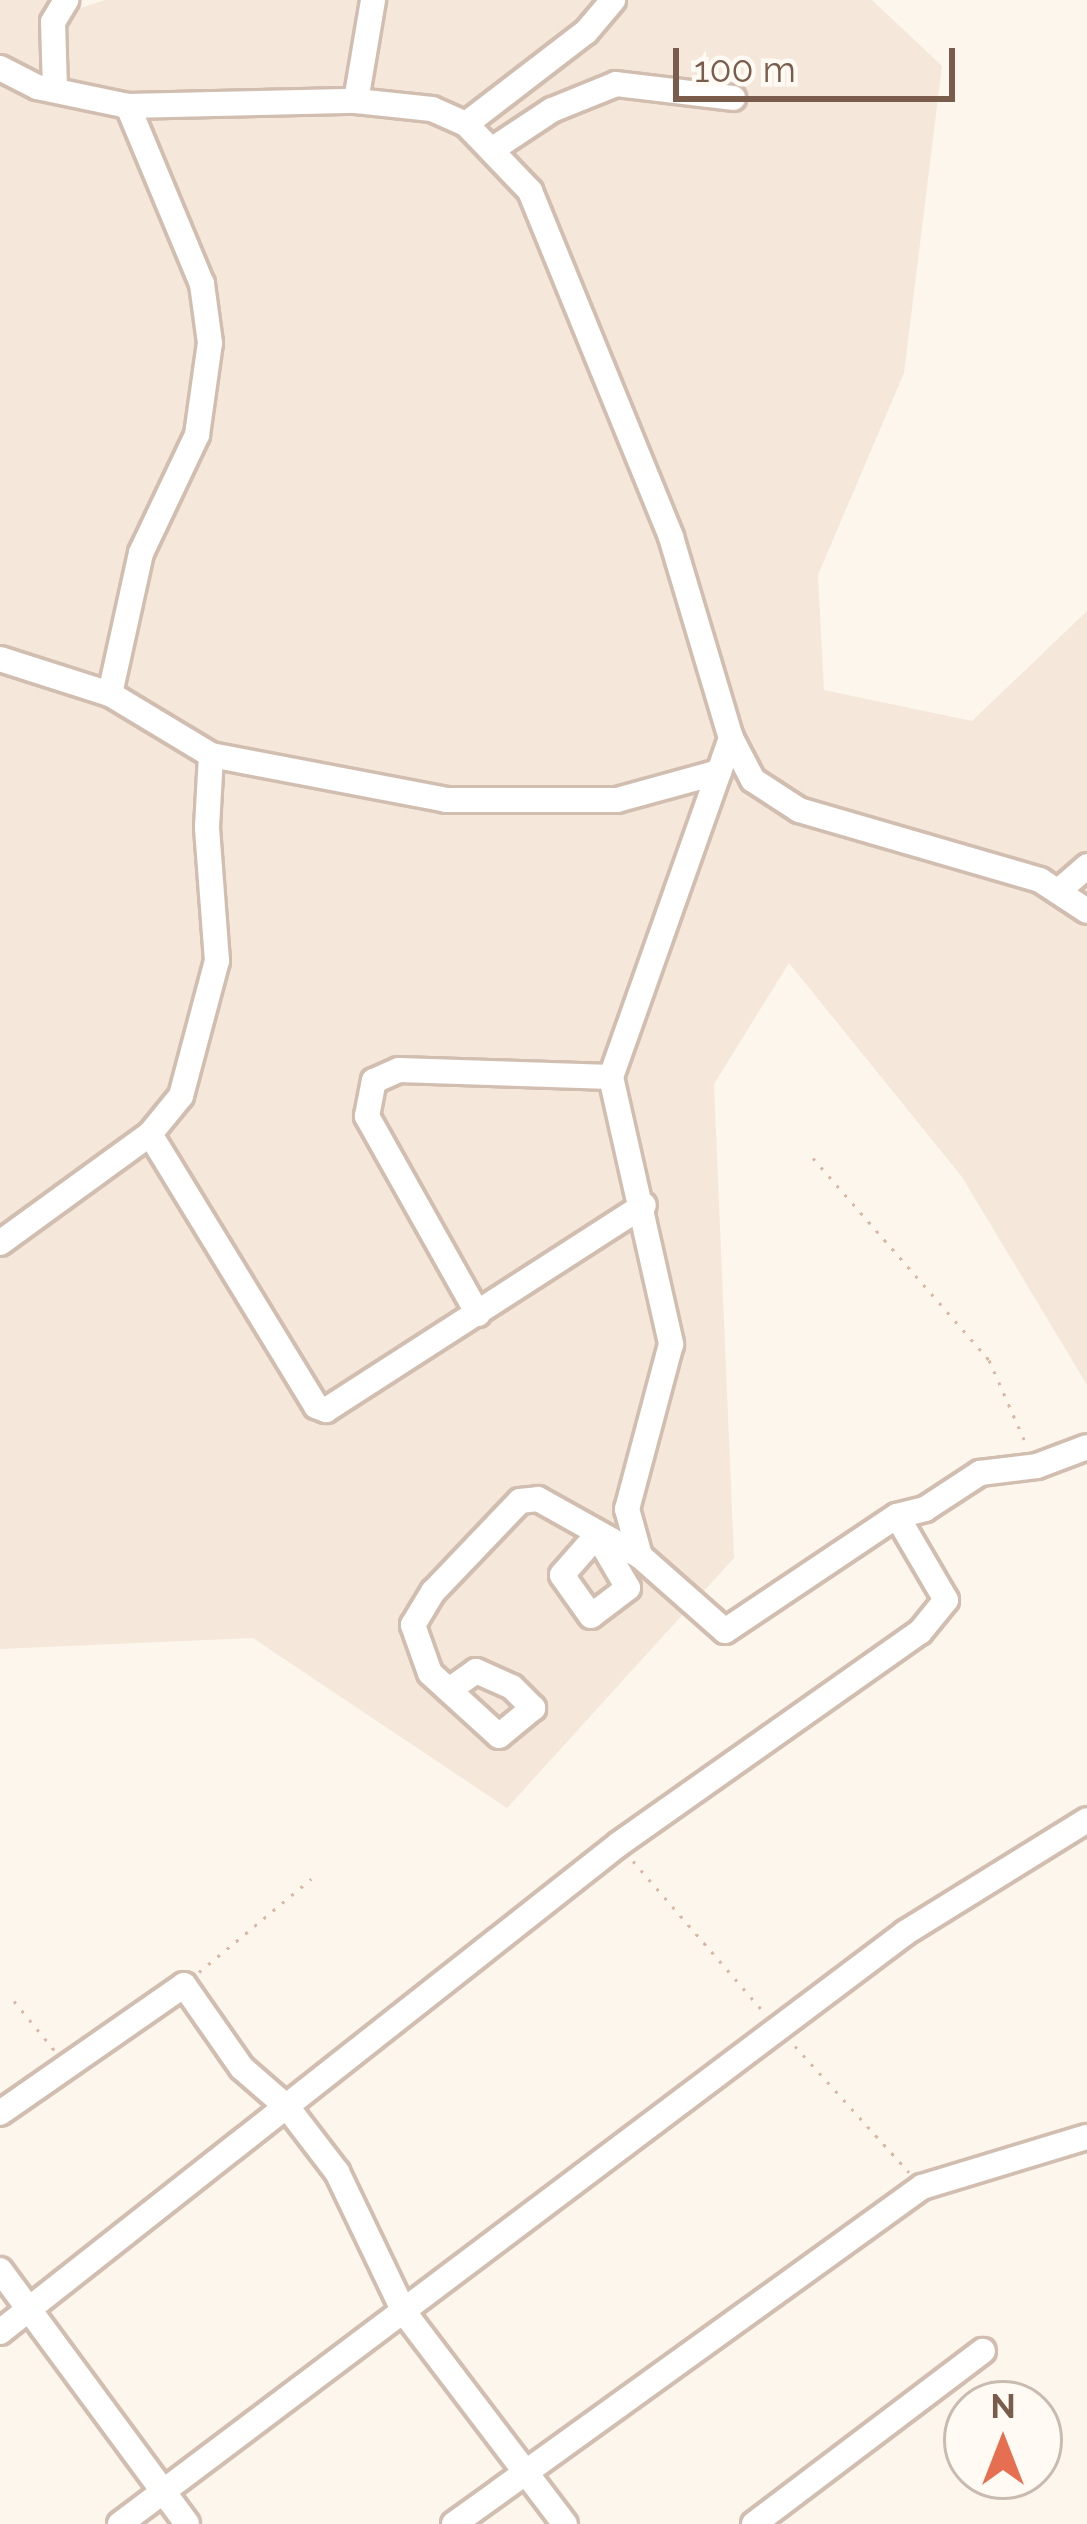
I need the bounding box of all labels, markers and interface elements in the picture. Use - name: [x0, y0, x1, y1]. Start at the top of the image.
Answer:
- scale bar: [679, 24, 961, 98]
- text: 100 m: [694, 48, 796, 90]
- north arrow: [943, 2380, 1063, 2500]
- text: N: [990, 2387, 1016, 2426]

